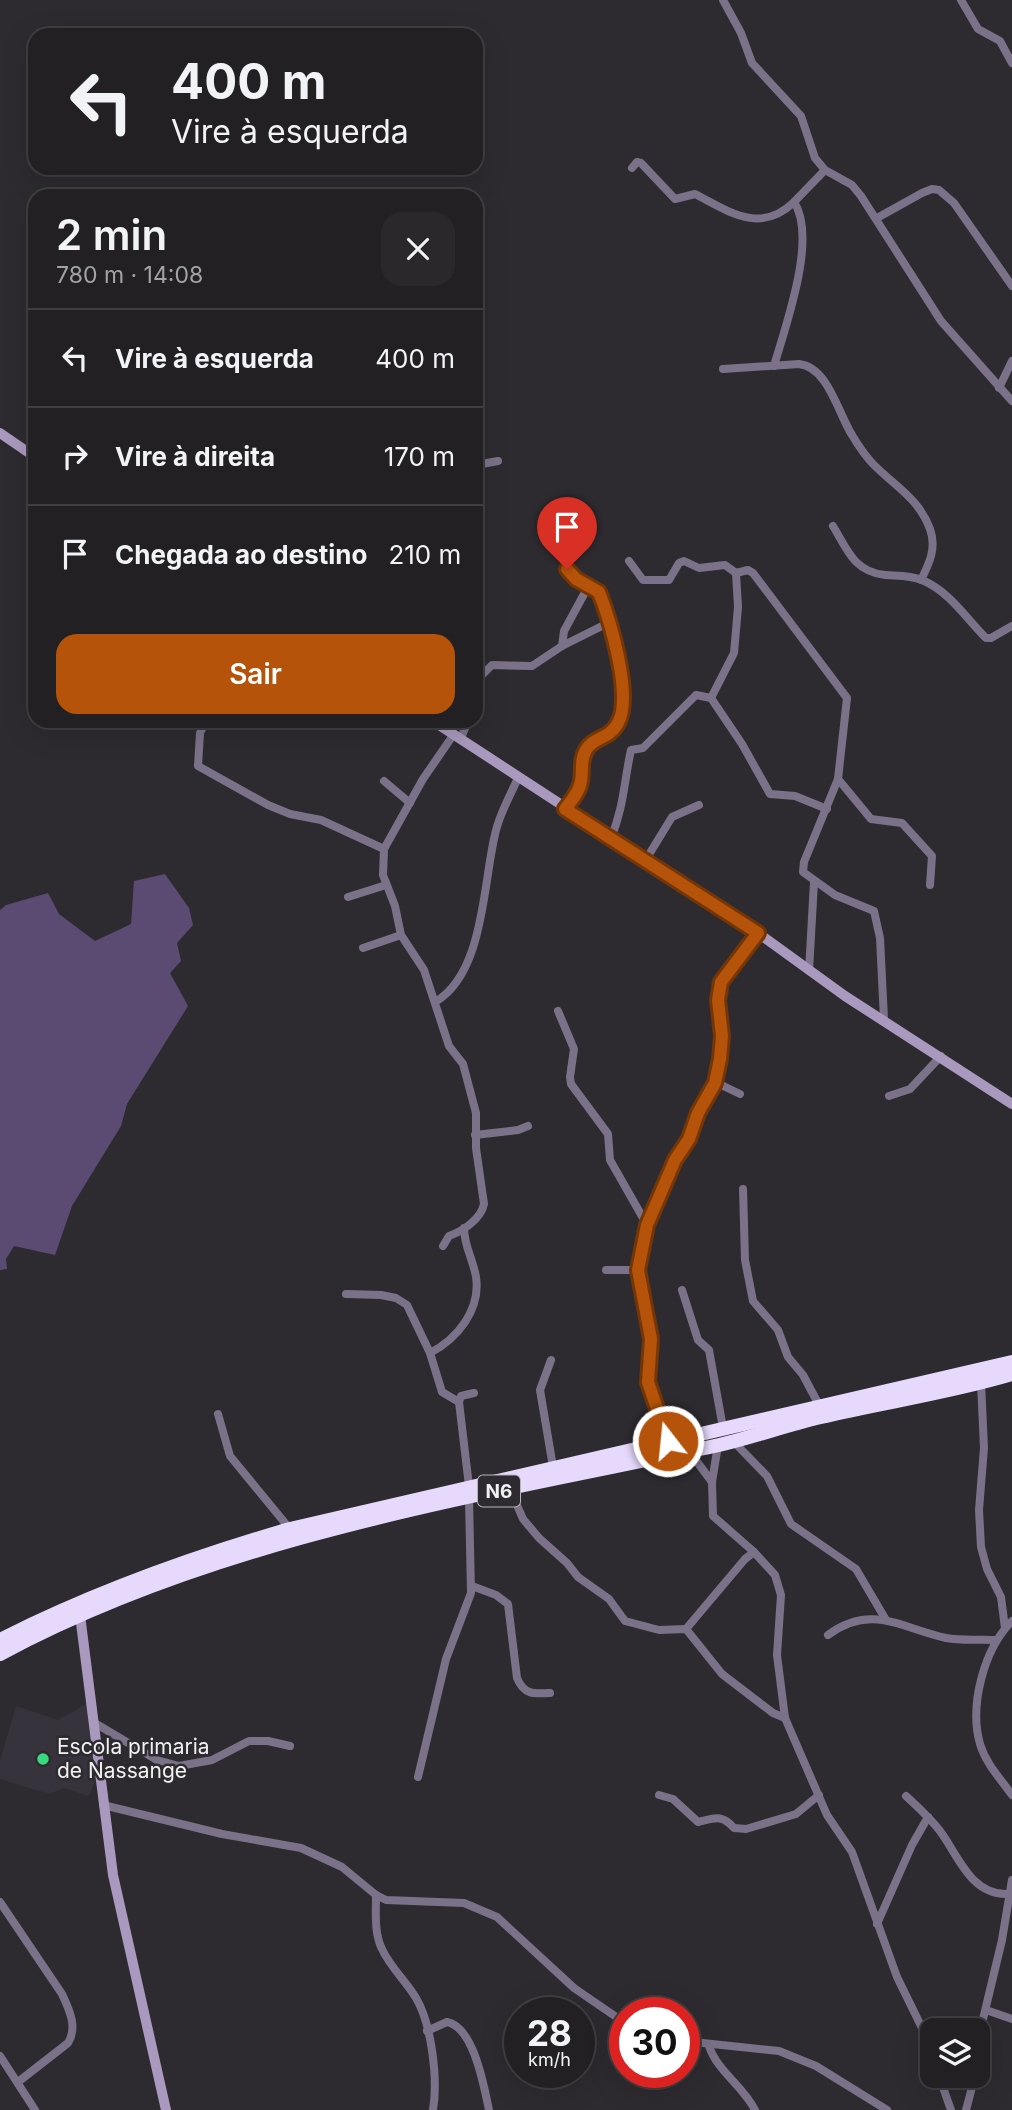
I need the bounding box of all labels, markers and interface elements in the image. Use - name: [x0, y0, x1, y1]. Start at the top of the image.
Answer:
- text: 400 m: [171, 52, 327, 111]
- icon: left: [56, 56, 147, 147]
- text: Vire à esquerda: [171, 112, 409, 151]
- text: 2 min: [56, 209, 167, 260]
- button: close: [381, 212, 455, 286]
- text: 780 m · 14:08: [56, 261, 203, 289]
- icon: left: [56, 339, 94, 377]
- text: Vire à esquerda: [115, 343, 314, 374]
- text: 400 m: [375, 343, 455, 374]
- icon: right: [56, 437, 94, 475]
- text: Vire à direita: [115, 441, 275, 472]
- text: 170 m: [384, 441, 455, 472]
- pin: [537, 497, 597, 569]
- icon: arrive: [548, 508, 586, 546]
- icon: arrive: [56, 535, 94, 573]
- text: Chegada ao destino: [115, 539, 367, 570]
- text: 210 m: [388, 539, 461, 570]
- button: Sair: [56, 634, 455, 714]
- position arrow: [631, 1404, 705, 1478]
- road number: N6: [478, 1476, 520, 1506]
- place label: Escola primaria de Nassange: [57, 1734, 210, 1783]
- marker: Escola primaria de Nassange: [35, 1751, 51, 1767]
- speed limit sign: 30: [609, 1997, 700, 2088]
- text: 28: [527, 2012, 572, 2054]
- map controls: [920, 2018, 990, 2088]
- button: layers: [920, 2018, 990, 2088]
- text: km/h: [528, 2049, 571, 2070]

